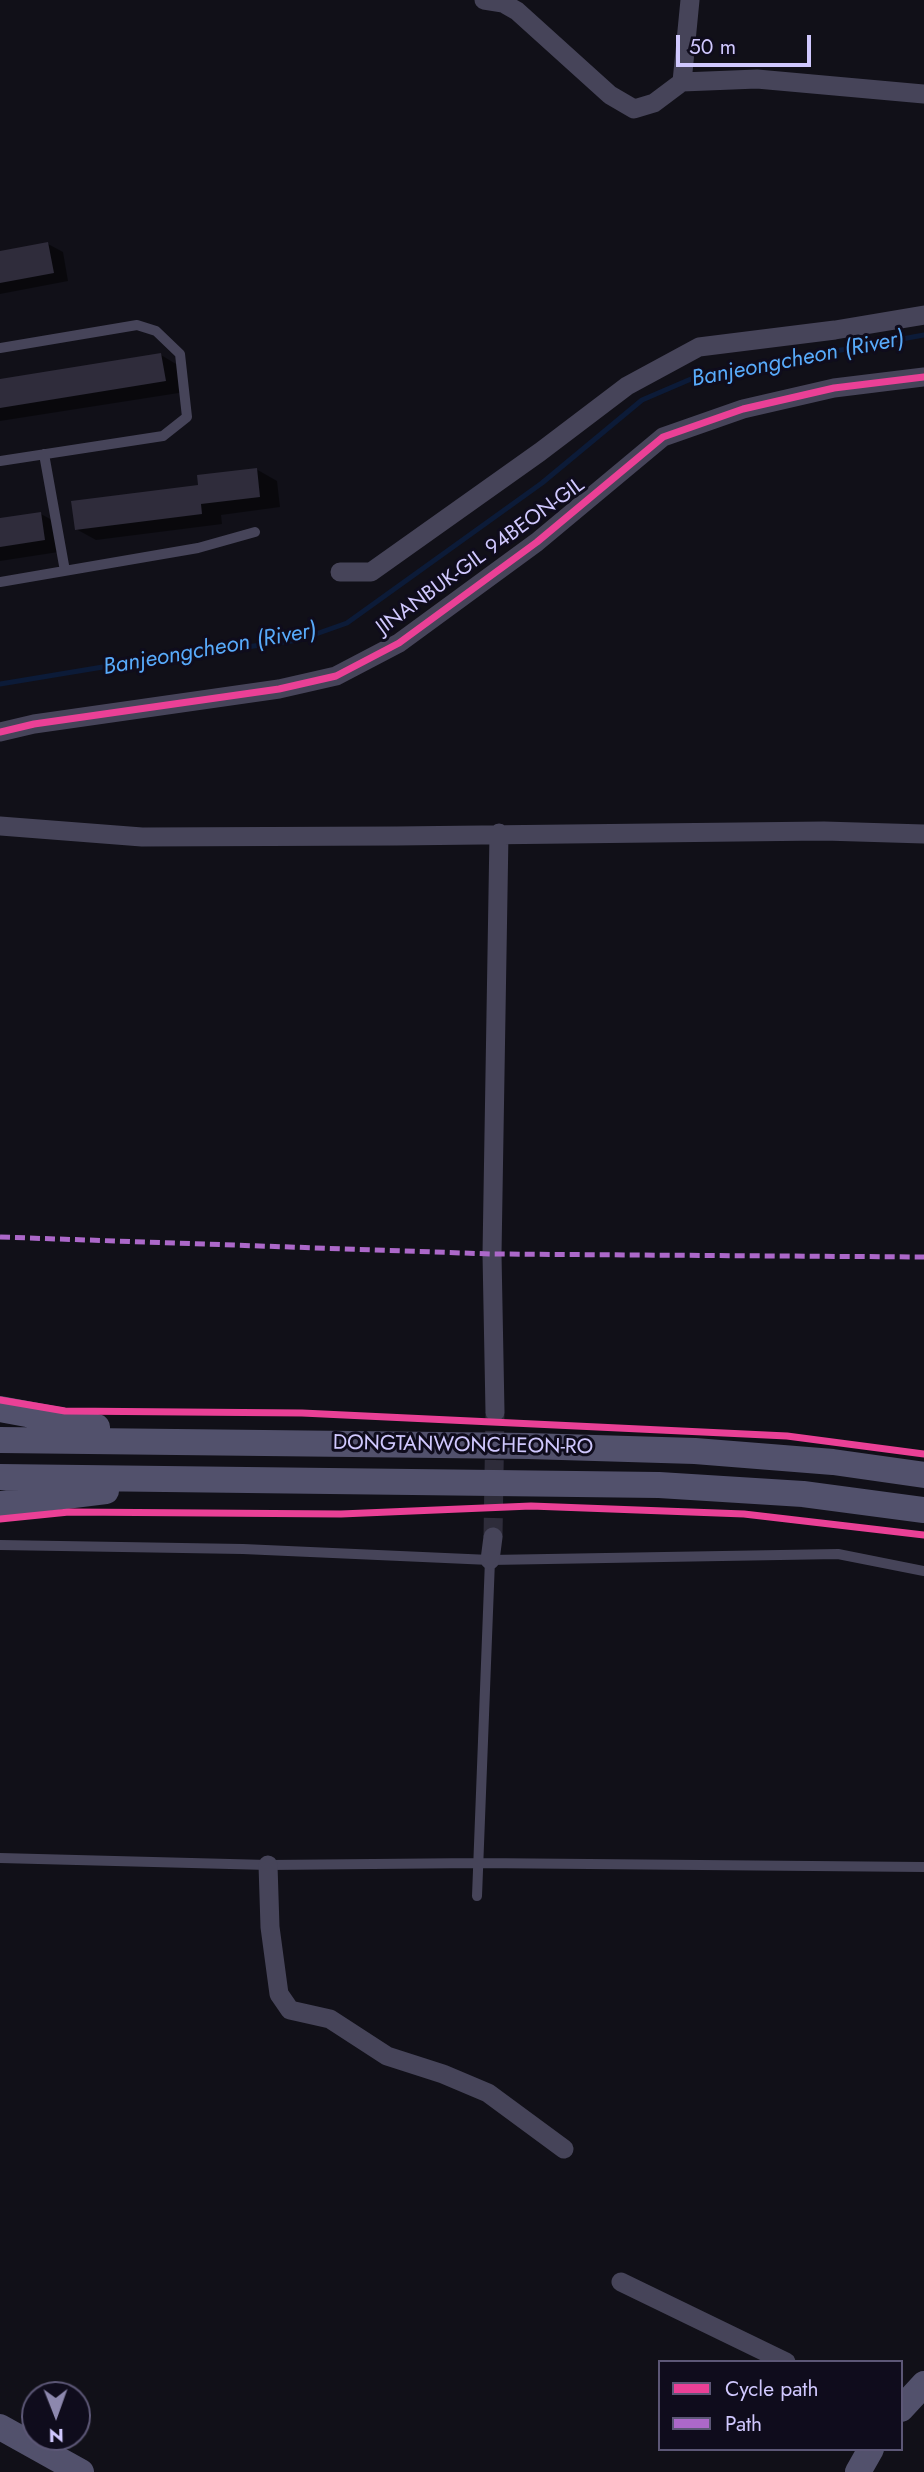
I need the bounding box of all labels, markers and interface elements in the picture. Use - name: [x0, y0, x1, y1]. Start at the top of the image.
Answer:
- scale bar: [679, 21, 814, 65]
- text: 50 m: [689, 32, 736, 62]
- water label: Banjeongcheon (River): [689, 326, 907, 394]
- street label: JINANBUK-GIL 94BEON-GIL: [372, 473, 590, 641]
- water label: Banjeongcheon (River): [101, 618, 319, 682]
- street label: DONGTANWONCHEON-RO: [333, 1431, 593, 1461]
- legend: [658, 2360, 903, 2451]
- text: Cycle path: [725, 2374, 818, 2404]
- north arrow: [21, 2381, 91, 2451]
- text: Path: [725, 2409, 762, 2439]
- text: N: [49, 2422, 64, 2449]

